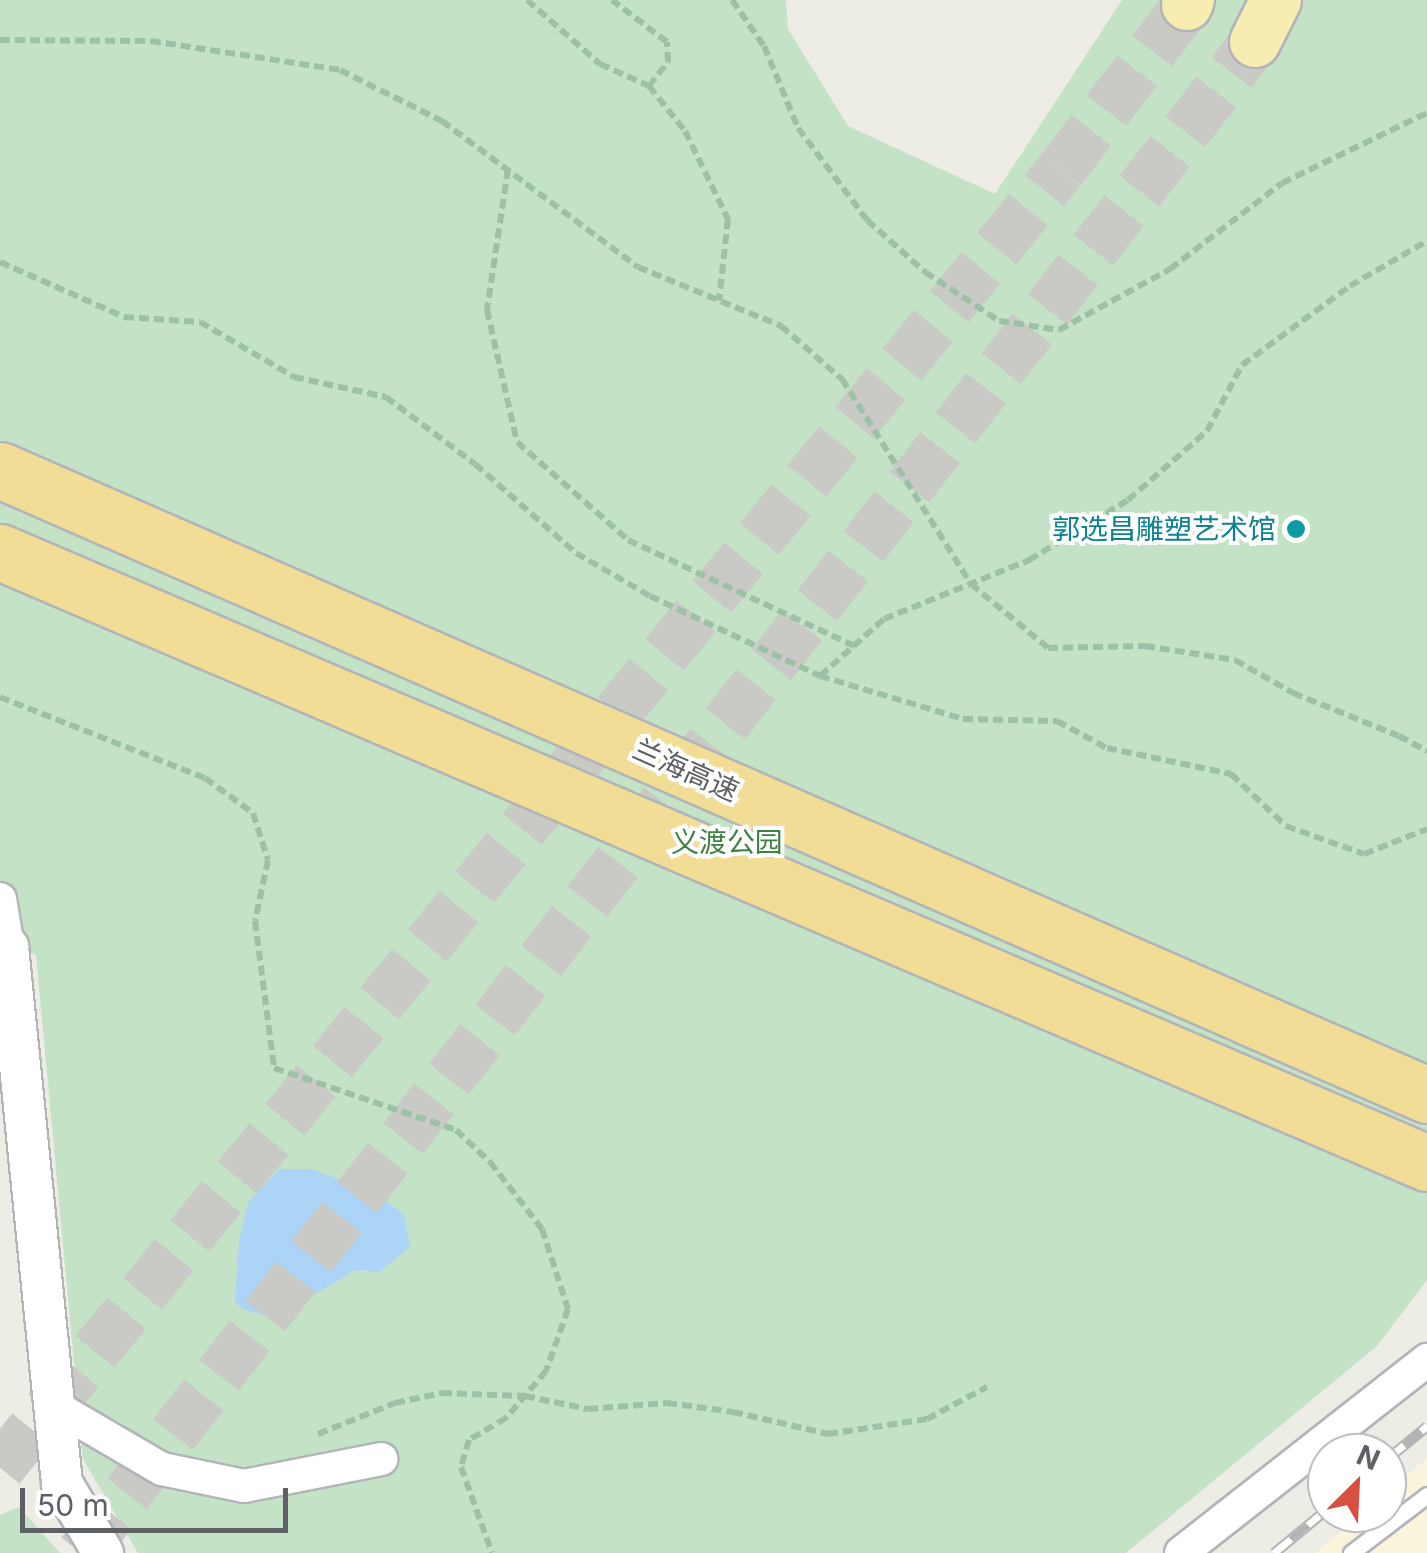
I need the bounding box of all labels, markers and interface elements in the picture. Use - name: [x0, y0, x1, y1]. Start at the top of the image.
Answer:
- place label: 郭选昌雕塑艺术馆: [1052, 512, 1276, 546]
- marker: 郭选昌雕塑艺术馆: [1285, 518, 1307, 540]
- street label: 兰海高速: [628, 732, 744, 808]
- park label: 义渡公园: [671, 825, 783, 859]
- north arrow: [1307, 1433, 1407, 1533]
- text: N: [1352, 1438, 1385, 1477]
- scale bar: [25, 1468, 292, 1530]
- text: 50 m: [37, 1487, 109, 1523]

